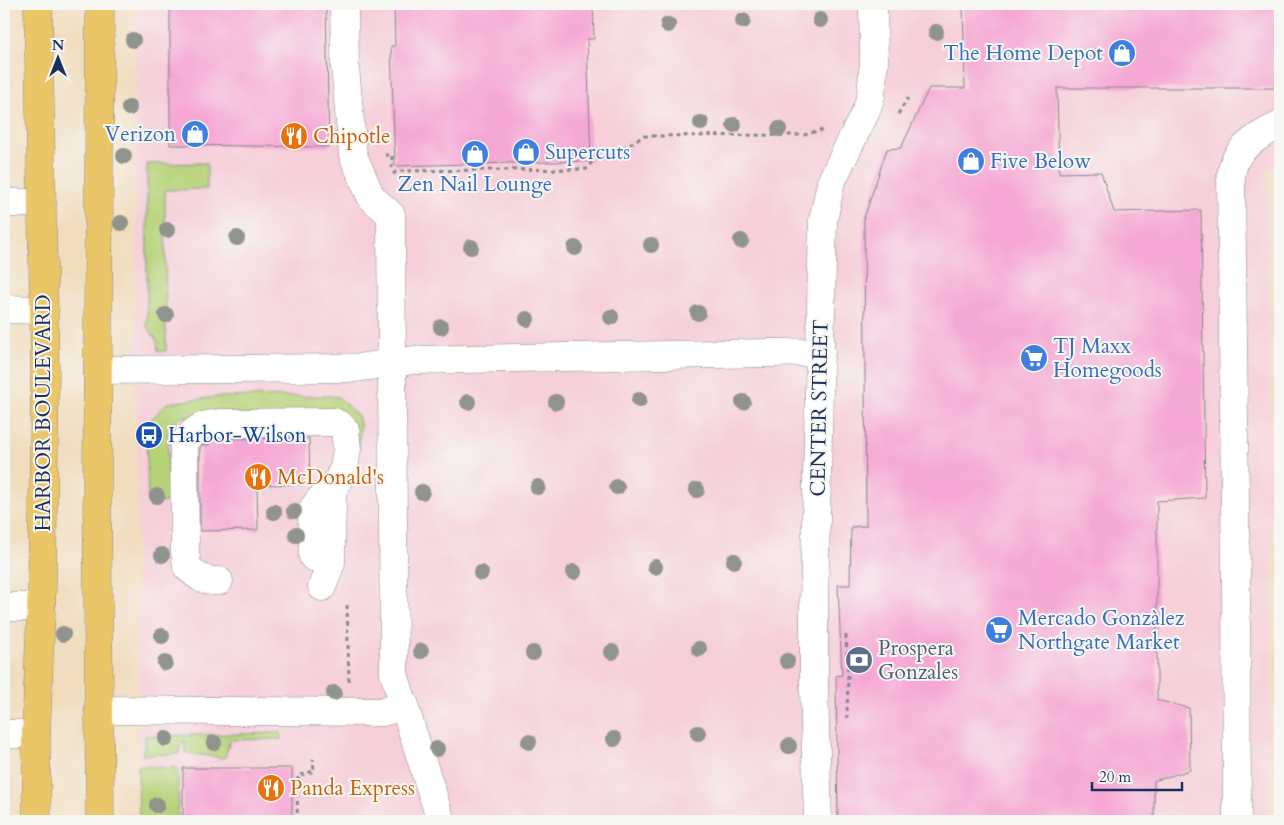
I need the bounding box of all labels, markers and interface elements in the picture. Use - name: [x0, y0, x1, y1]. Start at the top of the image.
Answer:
- north arrow: [32, 32, 82, 82]
- text: N: [52, 36, 64, 55]
- shop icon: The Home Depot: [1107, 38, 1137, 68]
- place label: The Home Depot: [943, 39, 1103, 68]
- shop icon: Verizon: [180, 119, 210, 149]
- place label: Verizon: [105, 120, 176, 149]
- restaurant icon: Chipotle: [279, 121, 309, 151]
- place label: Chipotle: [313, 122, 391, 151]
- shop icon: Supercuts: [511, 137, 541, 167]
- place label: Supercuts: [545, 138, 630, 167]
- shop icon: Zen Nail Lounge: [460, 139, 490, 169]
- shop icon: Five Below: [956, 146, 986, 176]
- place label: Five Below: [990, 147, 1091, 176]
- place label: Zen Nail Lounge: [398, 170, 552, 199]
- street label: HARBOR BOULEVARD: [29, 295, 58, 531]
- street label: CENTER STREET: [803, 319, 836, 497]
- place label: TJ Maxx Homegoods: [1053, 332, 1162, 385]
- supermarket icon: TJ Maxx Homegoods: [1019, 343, 1049, 373]
- bus stop icon: Harbor-Wilson: [134, 420, 164, 450]
- place label: Harbor-Wilson: [168, 421, 307, 450]
- restaurant icon: McDonald's: [243, 462, 273, 492]
- place label: McDonald's: [277, 463, 384, 492]
- place label: Mercado Gonzàlez Northgate Market: [1018, 604, 1185, 657]
- supermarket icon: Mercado Gonzàlez Northgate Market: [984, 615, 1014, 645]
- place label: Prospera Gonzales: [878, 634, 958, 687]
- bank icon: Prospera Gonzales: [844, 645, 874, 675]
- scale bar: [1092, 760, 1182, 792]
- text: 20 m: [1099, 767, 1131, 787]
- restaurant icon: Panda Express: [256, 773, 286, 803]
- place label: Panda Express: [290, 774, 415, 803]

